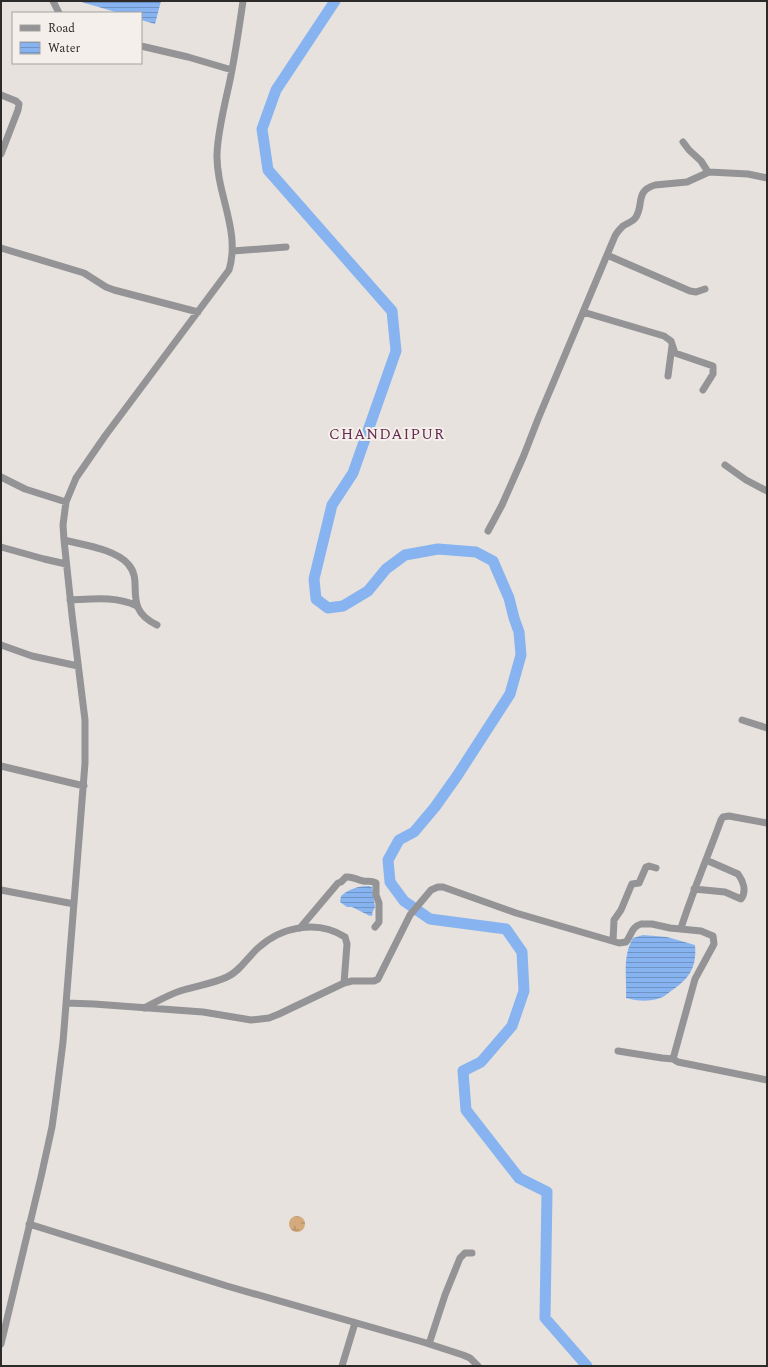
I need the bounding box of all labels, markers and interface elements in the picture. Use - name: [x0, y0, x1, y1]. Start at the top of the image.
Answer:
- legend: [12, 12, 142, 64]
- text: Road: [48, 19, 75, 38]
- text: Water: [48, 39, 80, 58]
- district label: CHANDAIPUR: [329, 423, 445, 446]

